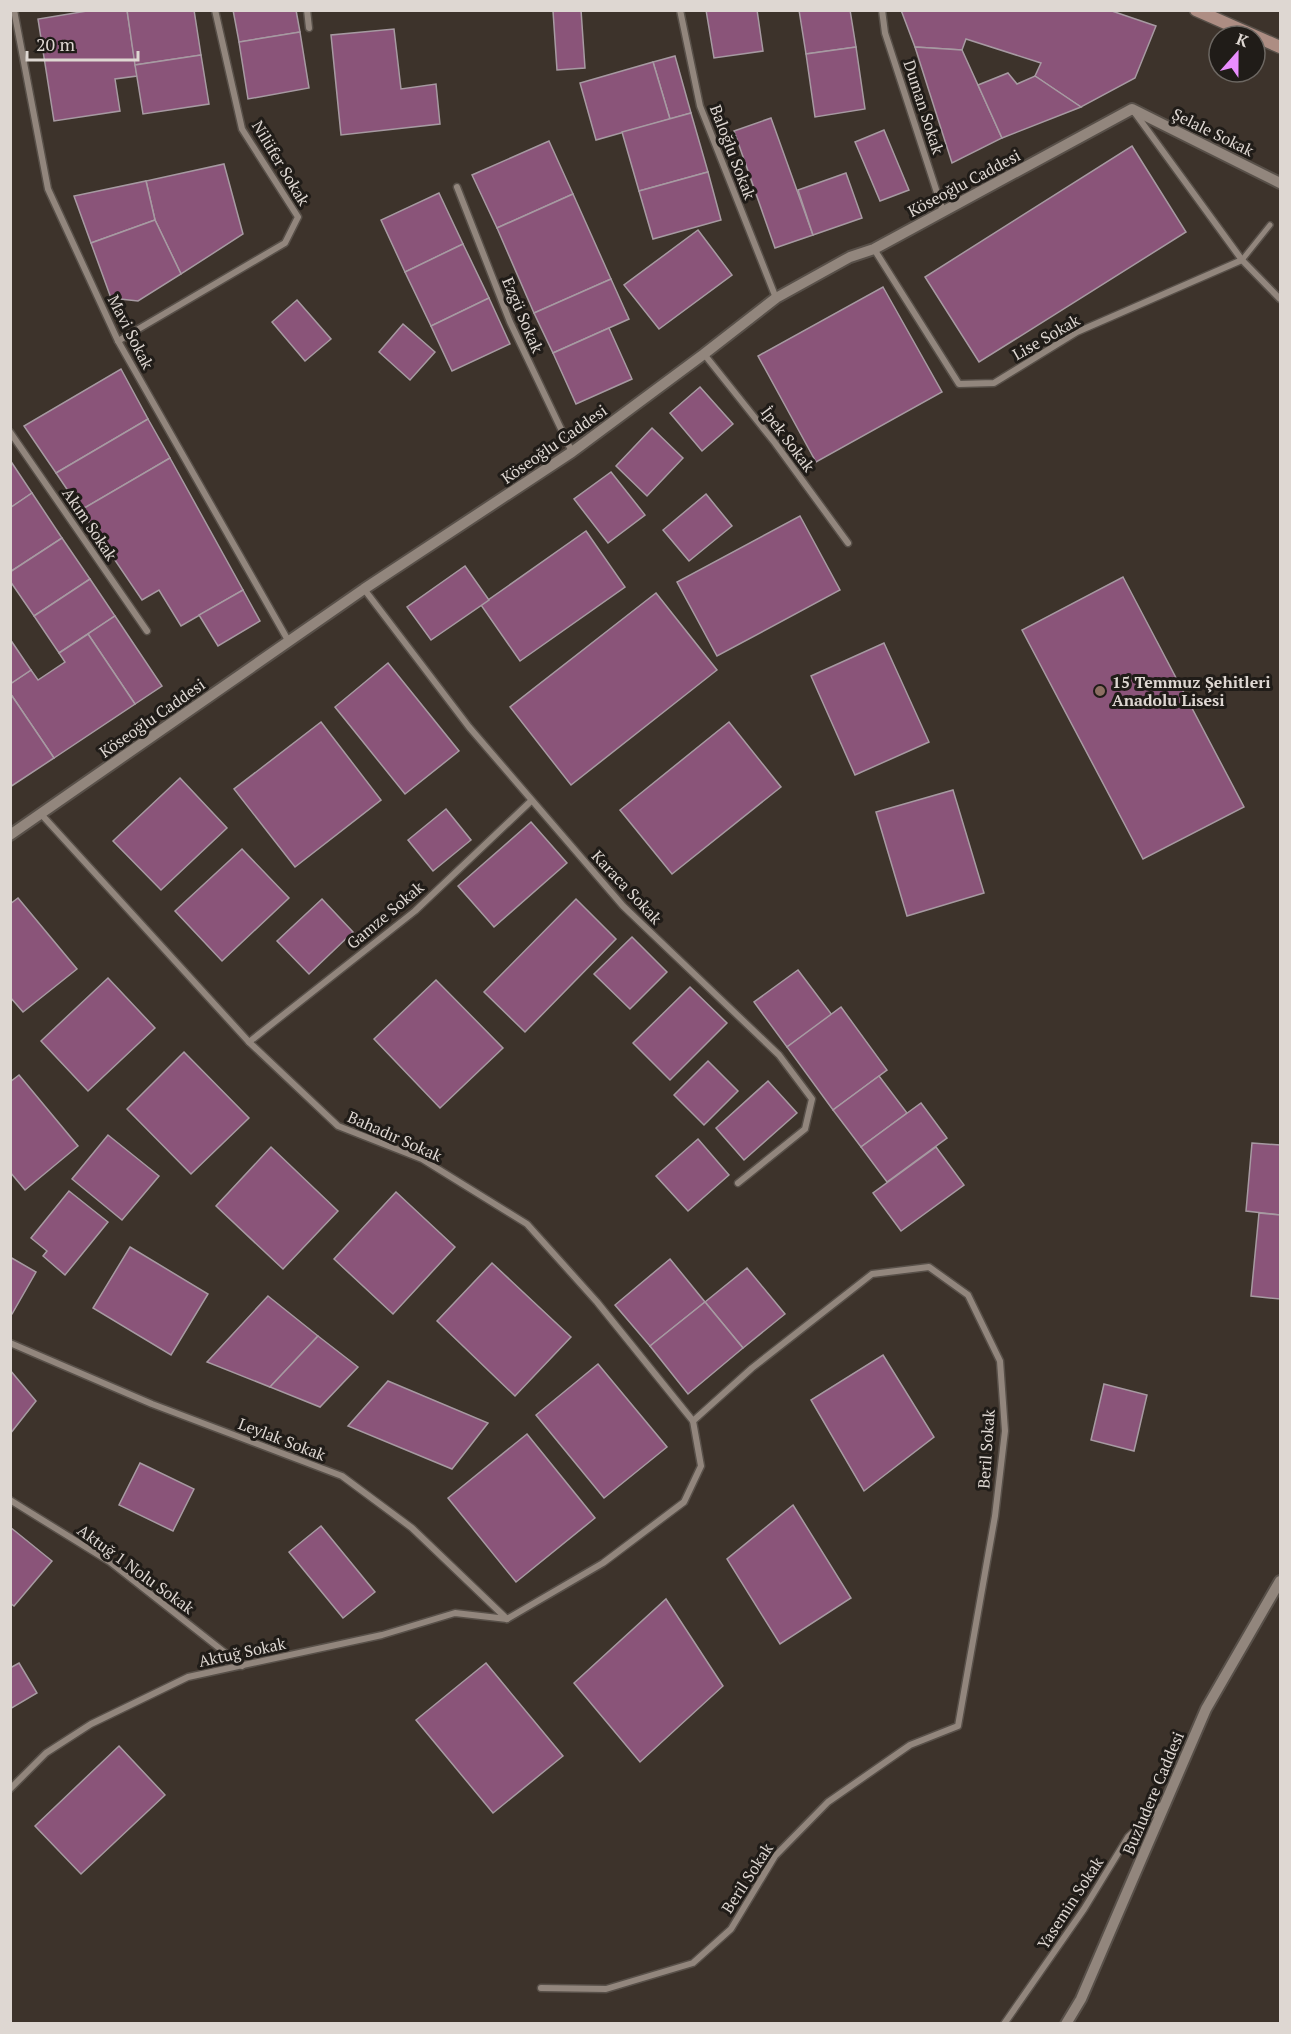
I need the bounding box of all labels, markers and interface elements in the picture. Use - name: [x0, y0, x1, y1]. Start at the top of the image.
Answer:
- scale bar: [27, 24, 138, 62]
- north arrow: [1207, 24, 1267, 84]
- text: K: [1233, 28, 1252, 53]
- text: 20 m: [36, 32, 76, 56]
- street label: Duman Sokak: [898, 57, 950, 158]
- street label: Baloğlu Sokak: [705, 101, 761, 203]
- street label: Şelale Sokak: [1168, 103, 1258, 162]
- street label: Nilüfer Sokak: [247, 116, 315, 210]
- street label: Köseoğlu Caddesi: [904, 144, 1024, 222]
- street label: Ezgü Sokak: [497, 274, 549, 357]
- street label: Mavi Sokak: [103, 291, 159, 374]
- street label: Lise Sokak: [1008, 308, 1084, 365]
- street label: Köseoğlu Caddesi: [497, 399, 611, 489]
- street label: İpek Sokak: [756, 402, 820, 477]
- street label: Akım Sokak: [57, 483, 123, 565]
- place label: 15 Temmuz Şehitleri Anadolu Lisesi: [1112, 671, 1270, 711]
- street label: Köseoğlu Caddesi: [95, 673, 209, 763]
- marker: 15 Temmuz Şehitleri Anadolu Lisesi: [1093, 684, 1107, 698]
- street label: Karaca Sokak: [587, 845, 668, 929]
- street label: Gamze Sokak: [342, 876, 429, 954]
- street label: Bahadır Sokak: [344, 1105, 446, 1167]
- street label: Beril Sokak: [972, 1408, 1000, 1489]
- street label: Leylak Sokak: [235, 1412, 329, 1466]
- street label: Aktuğ 1 Nolu Sokak: [73, 1519, 199, 1619]
- street label: Aktuğ Sokak: [196, 1632, 288, 1672]
- street label: Buzludere Caddesi: [1117, 1728, 1189, 1858]
- street label: Beril Sokak: [716, 1838, 778, 1917]
- street label: Yasemin Sokak: [1032, 1852, 1109, 1953]

